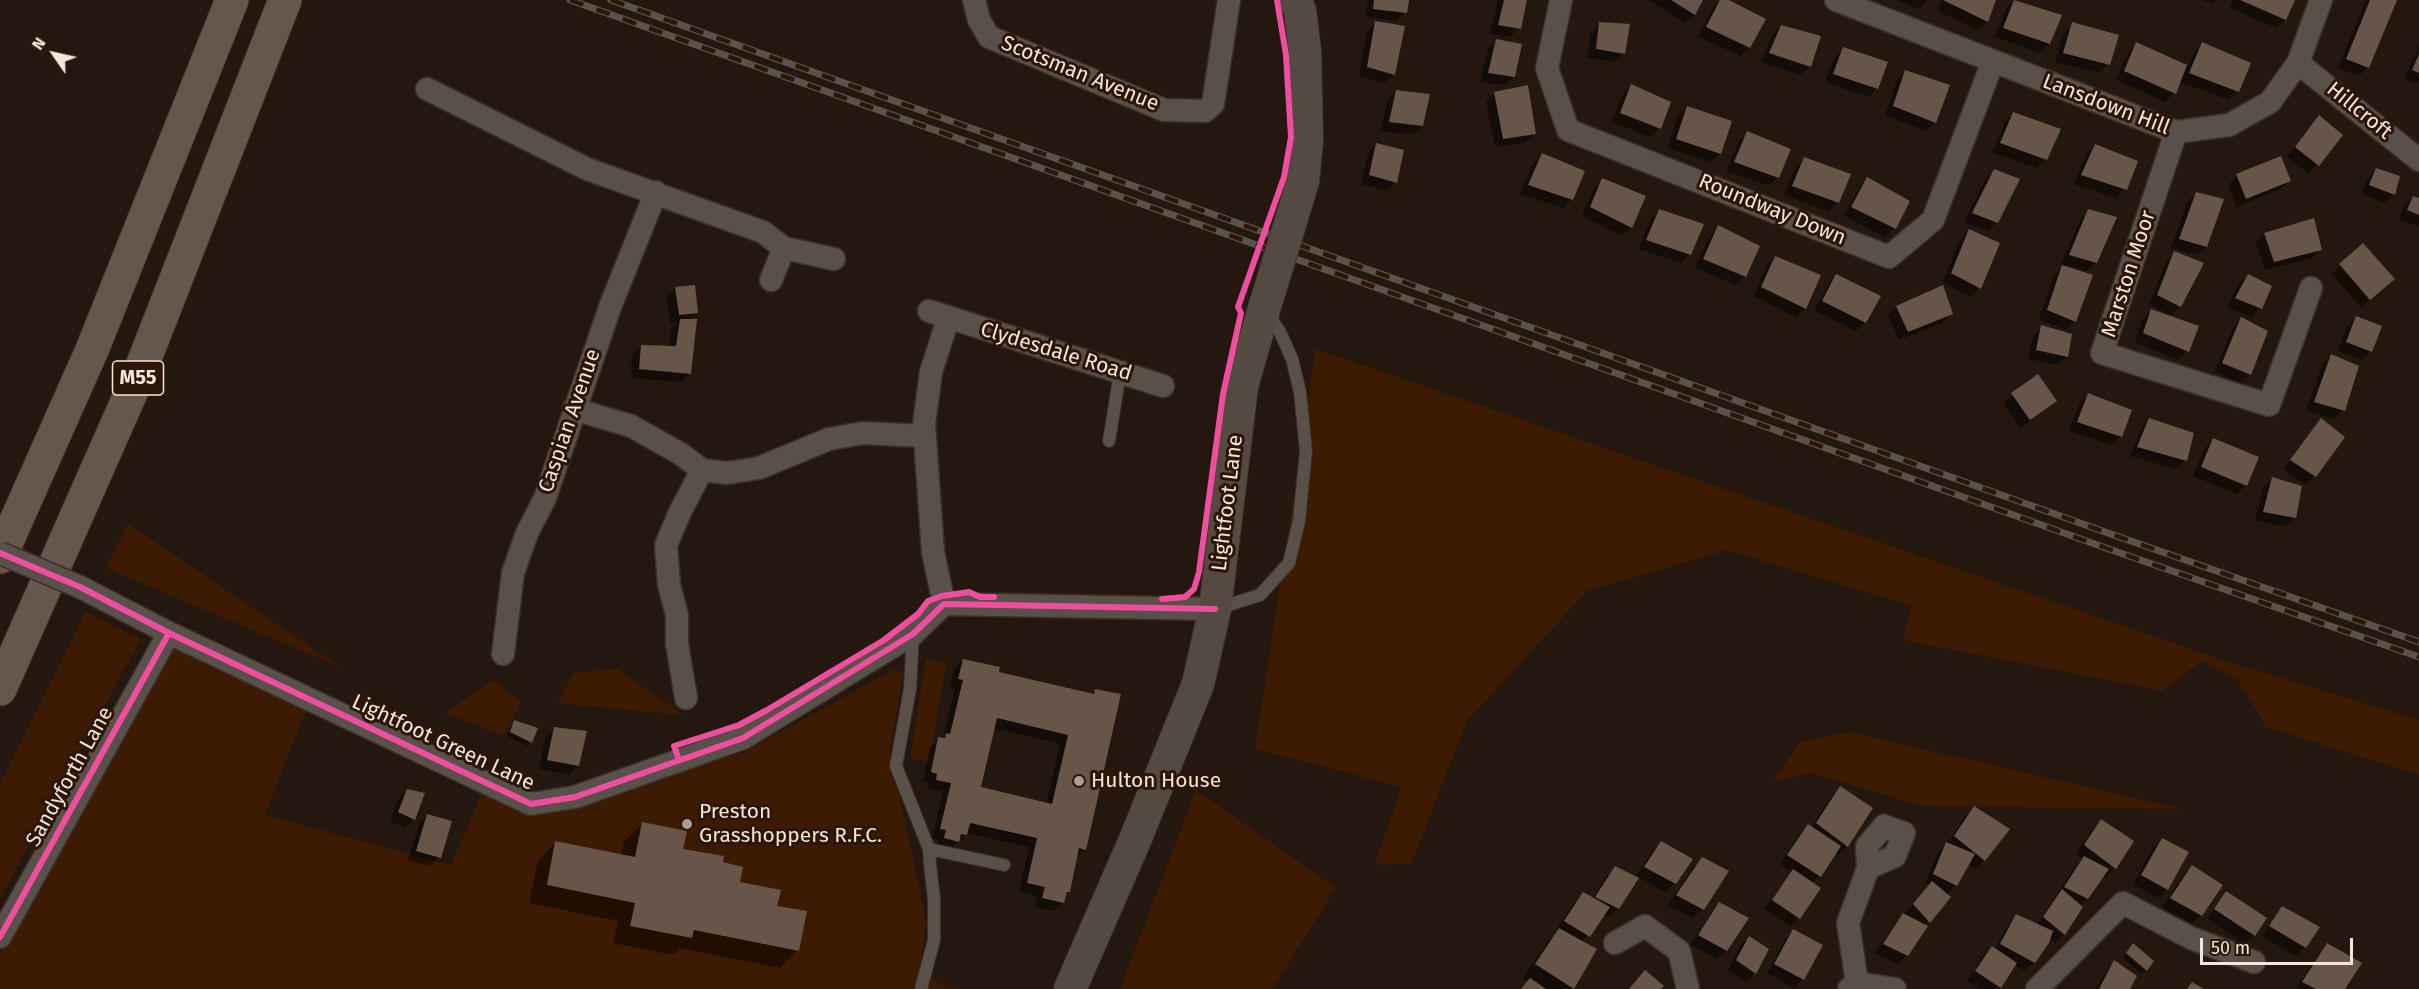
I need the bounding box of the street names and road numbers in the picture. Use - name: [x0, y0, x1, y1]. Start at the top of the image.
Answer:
- street label: Scotsman Avenue: [998, 31, 1162, 117]
- street label: Lansdown Hill: [2039, 69, 2173, 141]
- street label: Hillcroft: [2321, 77, 2397, 145]
- street label: Roundway Down: [1695, 169, 1849, 251]
- street label: Marston Moor: [2097, 207, 2161, 341]
- street label: Clydesdale Road: [977, 317, 1135, 387]
- street label: Caspian Avenue: [534, 346, 606, 496]
- road number: M55: [112, 361, 164, 395]
- street label: Lightfoot Lane: [1207, 433, 1249, 573]
- street label: Lightfoot Green Lane: [348, 690, 538, 796]
- street label: Sandyforth Lane: [21, 703, 119, 851]

